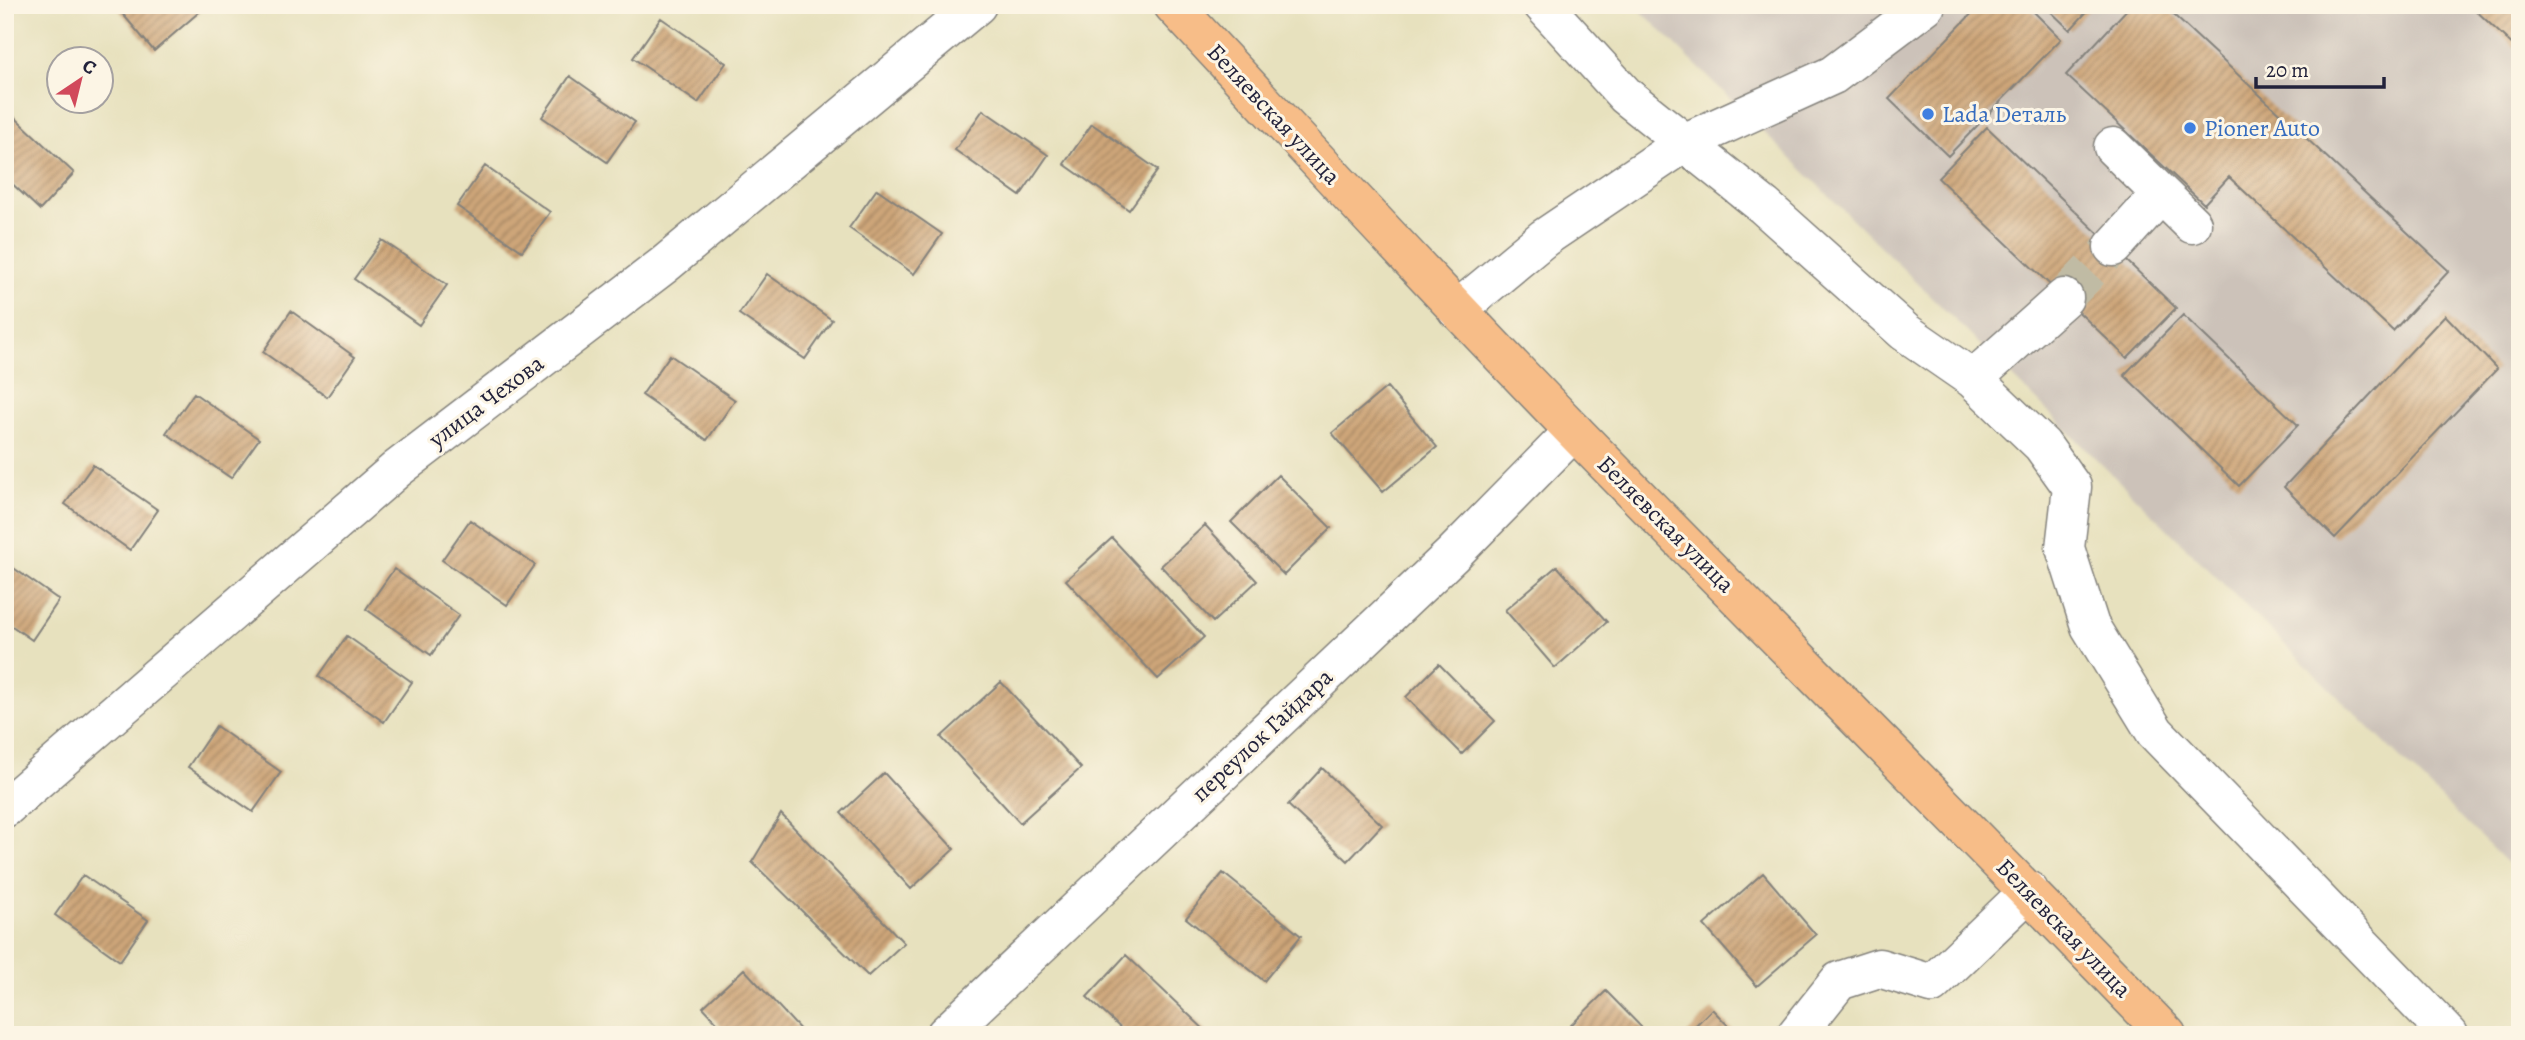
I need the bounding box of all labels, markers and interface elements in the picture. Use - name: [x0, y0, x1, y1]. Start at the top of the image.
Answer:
- street label: Беляевская улица: [1200, 36, 1348, 192]
- north arrow: [46, 46, 116, 116]
- scale bar: [2256, 46, 2383, 90]
- text: С: [77, 53, 101, 81]
- text: 20 m: [2266, 56, 2309, 84]
- place label: Lada Dеталь: [1942, 98, 2067, 130]
- marker: Lada Dеталь: [1920, 106, 1936, 122]
- place label: Pioner Auto: [2204, 112, 2320, 144]
- marker: Pioner Auto: [2182, 120, 2198, 136]
- street label: улица Чехова: [421, 347, 550, 455]
- street label: Беляевская улица: [1590, 448, 1742, 600]
- street label: переулок Гайдара: [1184, 661, 1340, 809]
- street label: Беляевская улица: [1989, 851, 2139, 1005]

